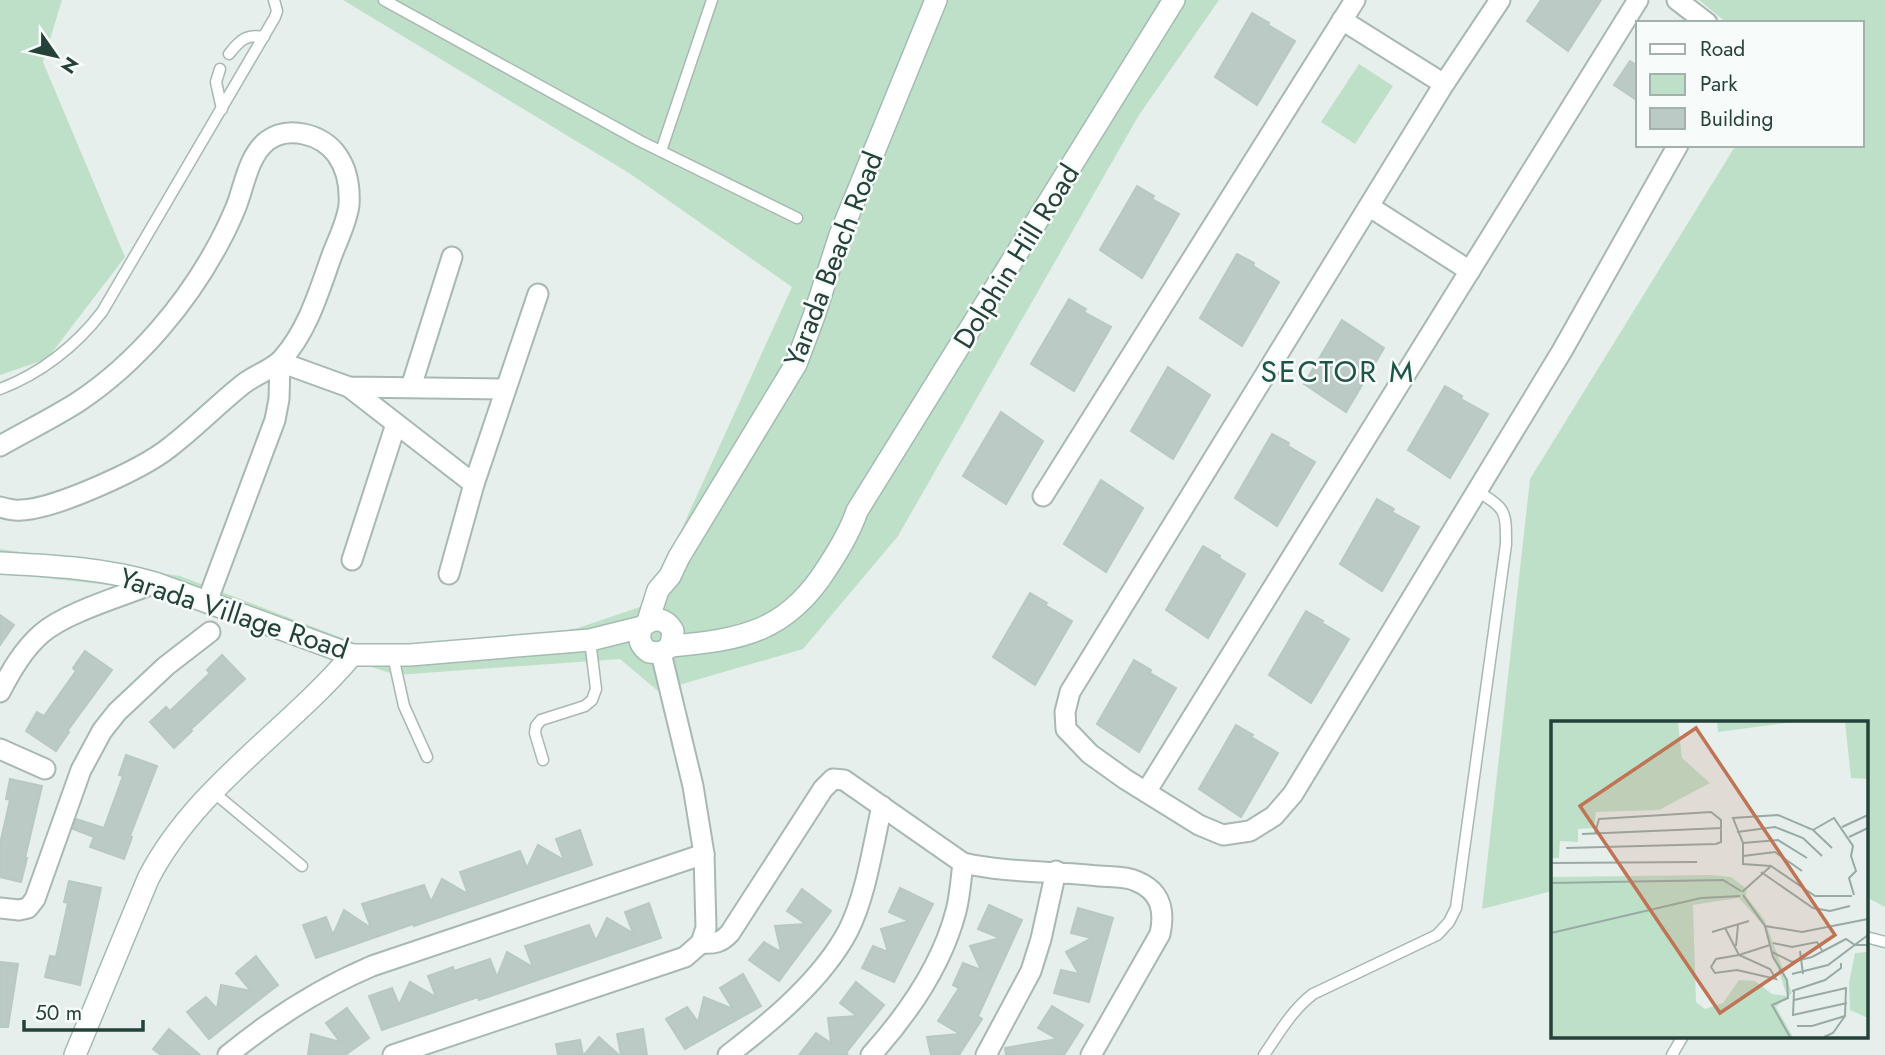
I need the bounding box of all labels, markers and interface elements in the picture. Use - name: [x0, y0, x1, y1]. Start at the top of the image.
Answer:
- north arrow: [21, 21, 91, 91]
- legend: [1636, 21, 1864, 147]
- text: Road: [1700, 34, 1745, 64]
- text: N: [54, 51, 85, 79]
- text: Park: [1700, 69, 1738, 99]
- text: Building: [1700, 104, 1773, 134]
- street label: Yarada Beach Road: [774, 146, 893, 373]
- street label: Dolphin Hill Road: [943, 156, 1090, 357]
- district label: SECTOR M: [1261, 350, 1415, 393]
- street label: Yarada Village Road: [114, 557, 354, 670]
- inset map: [1551, 721, 1868, 1038]
- scale bar: [24, 988, 144, 1032]
- text: 50 m: [35, 998, 82, 1028]

